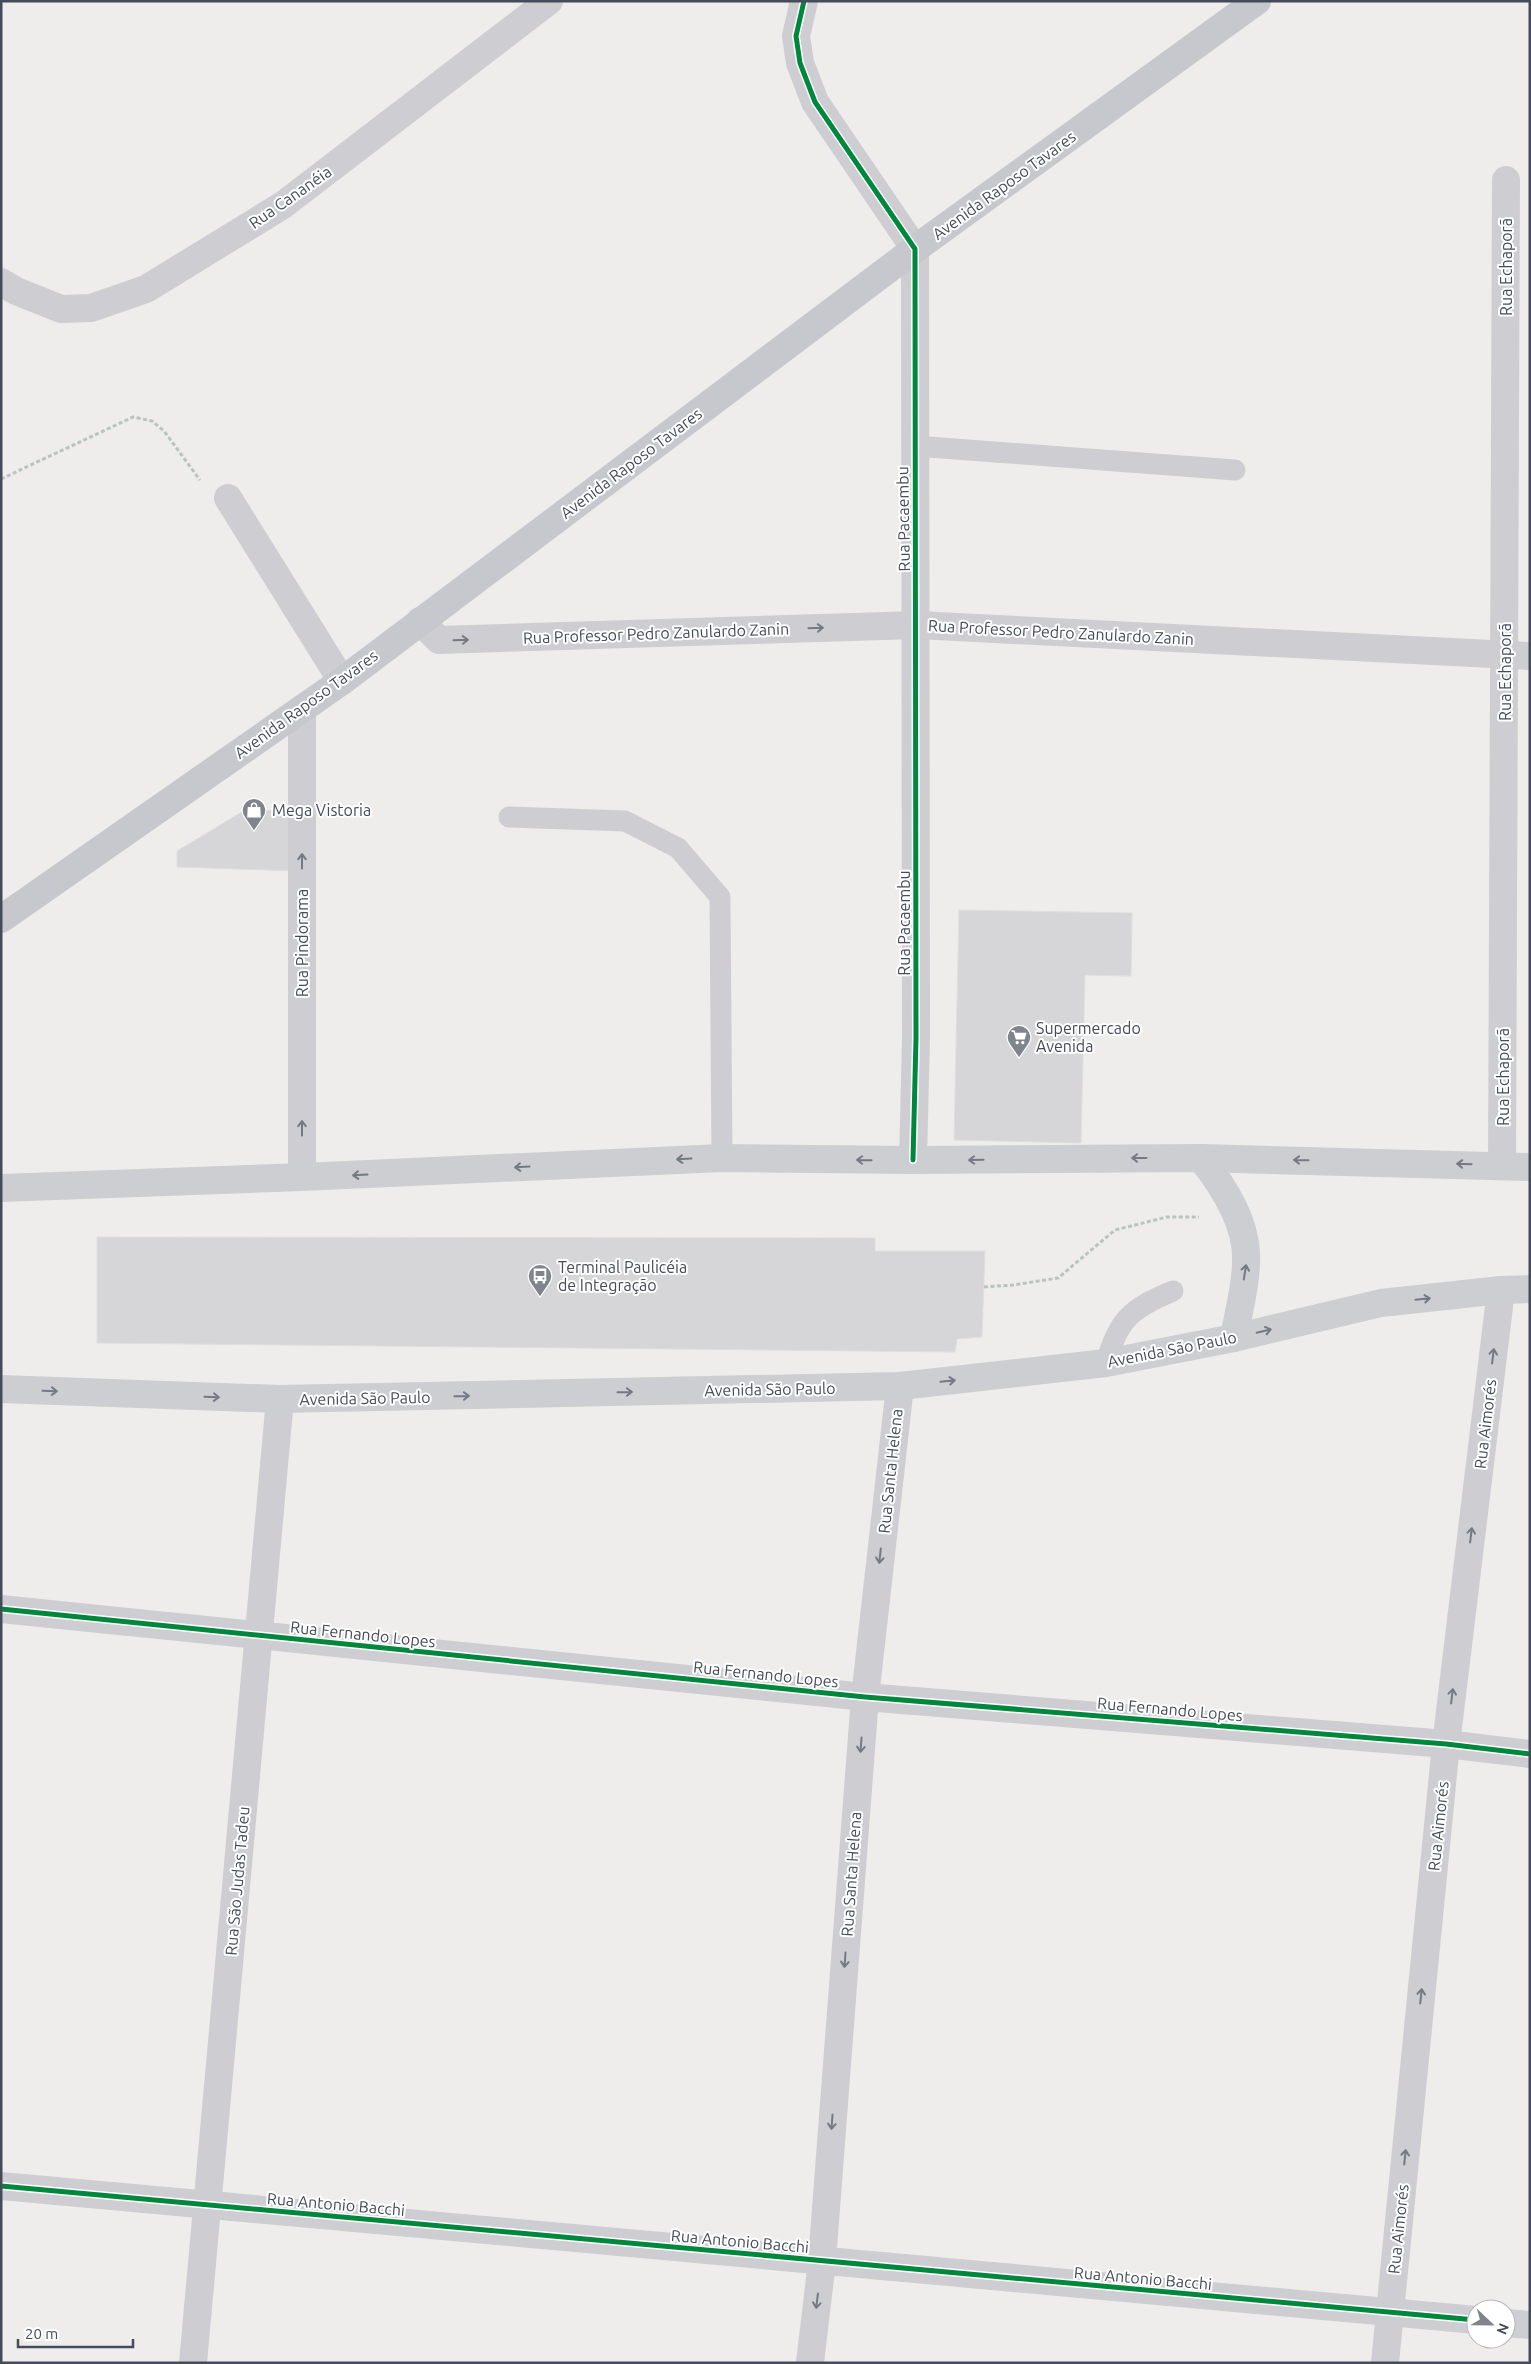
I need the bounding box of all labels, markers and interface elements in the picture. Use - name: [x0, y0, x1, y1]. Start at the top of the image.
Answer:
- street label: Avenida Raposo Tavares: [929, 127, 1079, 243]
- street label: Rua Cananéia: [245, 162, 335, 232]
- street label: Rua Echaporã: [1497, 218, 1515, 316]
- street label: Avenida Raposo Tavares: [557, 404, 705, 522]
- street label: Rua Pacaembu: [893, 466, 913, 572]
- street label: Rua Professor Pedro Zanulardo Zanin: [928, 616, 1194, 648]
- street label: Rua Professor Pedro Zanulardo Zanin: [523, 619, 789, 647]
- one-way arrow: [808, 623, 824, 633]
- street label: Rua Echaporã: [1496, 623, 1514, 721]
- one-way arrow: [453, 635, 469, 644]
- street label: Avenida Raposo Tavares: [231, 646, 381, 762]
- shop icon: Mega Vistoria: [241, 797, 267, 831]
- place label: Mega Vistoria: [272, 801, 371, 819]
- one-way arrow: [297, 853, 307, 870]
- street label: Rua Pacaembu: [895, 870, 913, 976]
- street label: Rua Pindorama: [293, 889, 311, 997]
- place label: Supermercado Avenida: [1036, 1019, 1141, 1055]
- supermarket icon: Supermercado Avenida: [1006, 1024, 1032, 1058]
- street label: Rua Echaporã: [1494, 1028, 1512, 1126]
- one-way arrow: [297, 1121, 307, 1137]
- one-way arrow: [1131, 1153, 1147, 1163]
- one-way arrow: [677, 1155, 693, 1164]
- one-way arrow: [857, 1155, 873, 1165]
- one-way arrow: [968, 1155, 984, 1164]
- one-way arrow: [1293, 1155, 1310, 1165]
- one-way arrow: [1456, 1159, 1472, 1168]
- one-way arrow: [514, 1162, 530, 1172]
- one-way arrow: [352, 1170, 368, 1179]
- place label: Terminal Paulicéia de Integração: [558, 1258, 687, 1294]
- bus stop icon: Terminal Paulicéia de Integração: [527, 1263, 553, 1297]
- one-way arrow: [1240, 1265, 1250, 1281]
- one-way arrow: [1414, 1294, 1430, 1304]
- one-way arrow: [1255, 1326, 1271, 1335]
- street label: Avenida São Paulo: [1106, 1328, 1238, 1370]
- one-way arrow: [1488, 1348, 1498, 1364]
- one-way arrow: [940, 1376, 956, 1386]
- street label: Rua Aimorés: [1471, 1378, 1499, 1470]
- street label: Avenida São Paulo: [704, 1379, 836, 1399]
- one-way arrow: [42, 1386, 58, 1396]
- one-way arrow: [616, 1387, 632, 1397]
- street label: Avenida São Paulo: [299, 1388, 431, 1408]
- one-way arrow: [454, 1391, 470, 1400]
- one-way arrow: [204, 1392, 220, 1402]
- street label: Rua Santa Helena: [875, 1408, 905, 1534]
- one-way arrow: [1466, 1527, 1476, 1543]
- one-way arrow: [875, 1548, 885, 1564]
- street label: Rua Fernando Lopes: [290, 1617, 436, 1651]
- street label: Rua Fernando Lopes: [693, 1657, 839, 1691]
- one-way arrow: [1447, 1688, 1457, 1704]
- street label: Rua Fernando Lopes: [1097, 1694, 1243, 1724]
- one-way arrow: [856, 1737, 866, 1753]
- street label: Rua Aimorés: [1424, 1780, 1452, 1872]
- street label: Rua São Judas Tadeu: [222, 1806, 252, 1956]
- street label: Rua Santa Helena: [838, 1811, 864, 1937]
- one-way arrow: [840, 1951, 849, 1967]
- one-way arrow: [1416, 1988, 1426, 2004]
- one-way arrow: [828, 2113, 837, 2129]
- one-way arrow: [1400, 2150, 1410, 2166]
- street label: Rua Aimorés: [1384, 2183, 1412, 2275]
- street label: Rua Antonio Bacchi: [266, 2189, 406, 2219]
- street label: Rua Antonio Bacchi: [670, 2226, 810, 2256]
- street label: Rua Antonio Bacchi: [1073, 2263, 1213, 2293]
- one-way arrow: [812, 2293, 822, 2309]
- north arrow: [1466, 2299, 1516, 2349]
- scale bar: [18, 2316, 132, 2348]
- text: N: [1494, 2321, 1512, 2337]
- text: 20 m: [25, 2325, 58, 2342]

